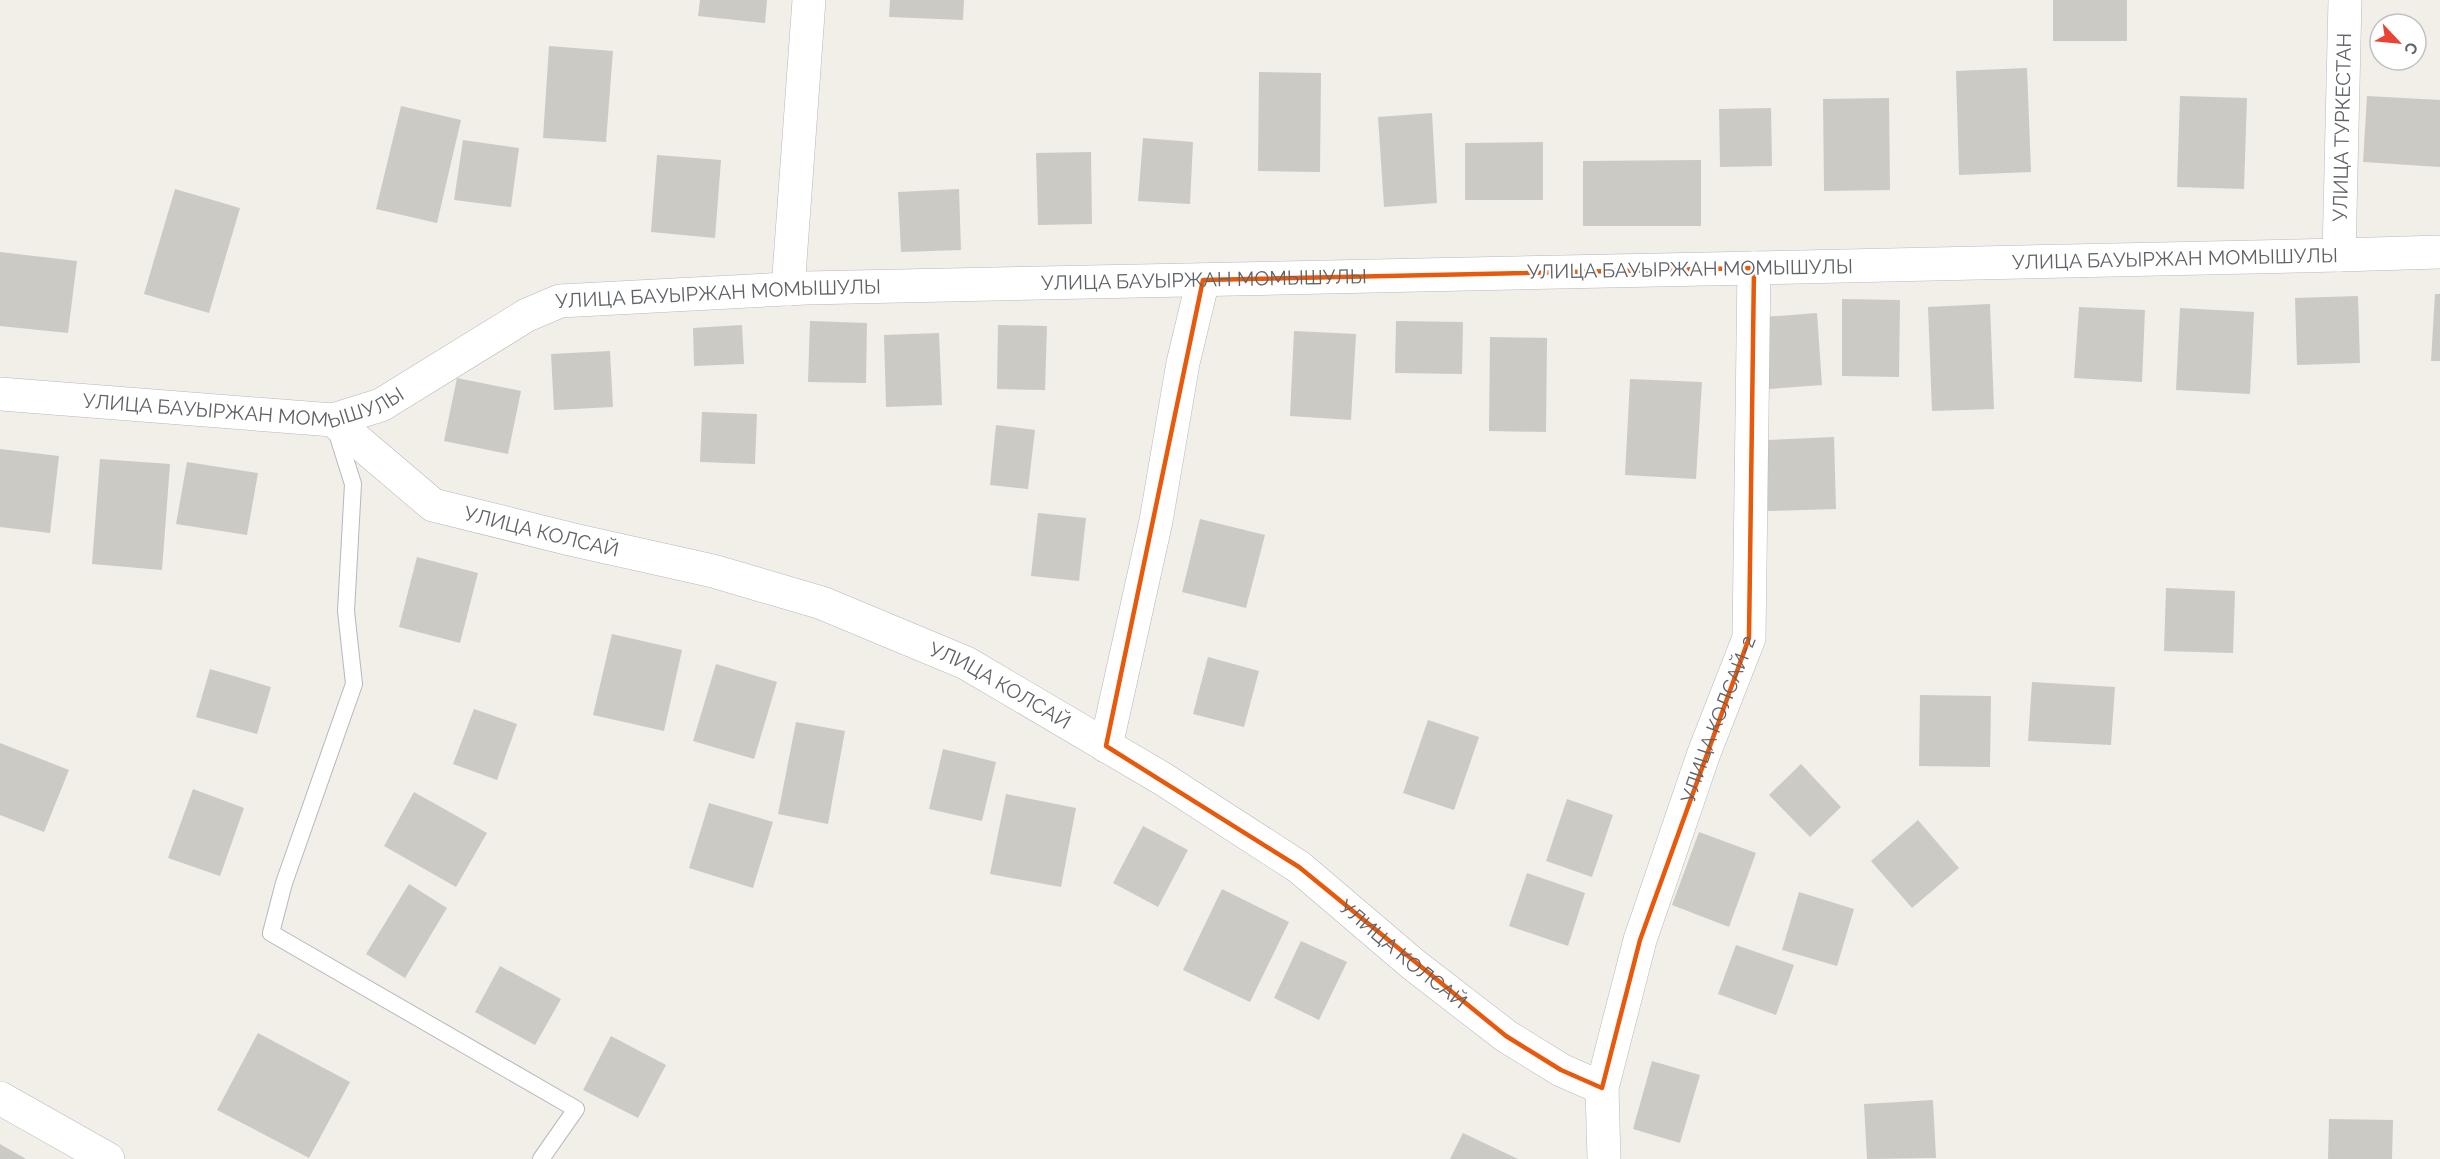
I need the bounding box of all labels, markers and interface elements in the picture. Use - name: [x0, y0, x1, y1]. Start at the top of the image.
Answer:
- north arrow: [2368, 12, 2428, 72]
- street label: УЛИЦА ТУРКЕСТАН: [2328, 33, 2356, 222]
- text: С: [2400, 39, 2422, 57]
- street label: УЛИЦА БАУЫРЖАН МОМЫШУЛЫ: [2012, 243, 2338, 274]
- street label: УЛИЦА БАУЫРЖАН МОМЫШУЛЫ: [1527, 254, 1853, 284]
- street label: УЛИЦА БАУЫРЖАН МОМЫШУЛЫ: [1041, 264, 1367, 295]
- street label: УЛИЦА БАУЫРЖАН МОМЫШУЛЫ: [555, 274, 881, 313]
- street label: УЛИЦА БАУЫРЖАН МОМЫШУЛЫ: [82, 382, 408, 433]
- street label: УЛИЦА КОЛСАЙ: [462, 501, 621, 562]
- street label: УЛИЦА КОЛСАЙ-2: [1676, 632, 1761, 806]
- street label: УЛИЦА КОЛСАЙ: [926, 637, 1075, 734]
- street label: УЛИЦА КОЛСАЙ: [1334, 895, 1472, 1014]

